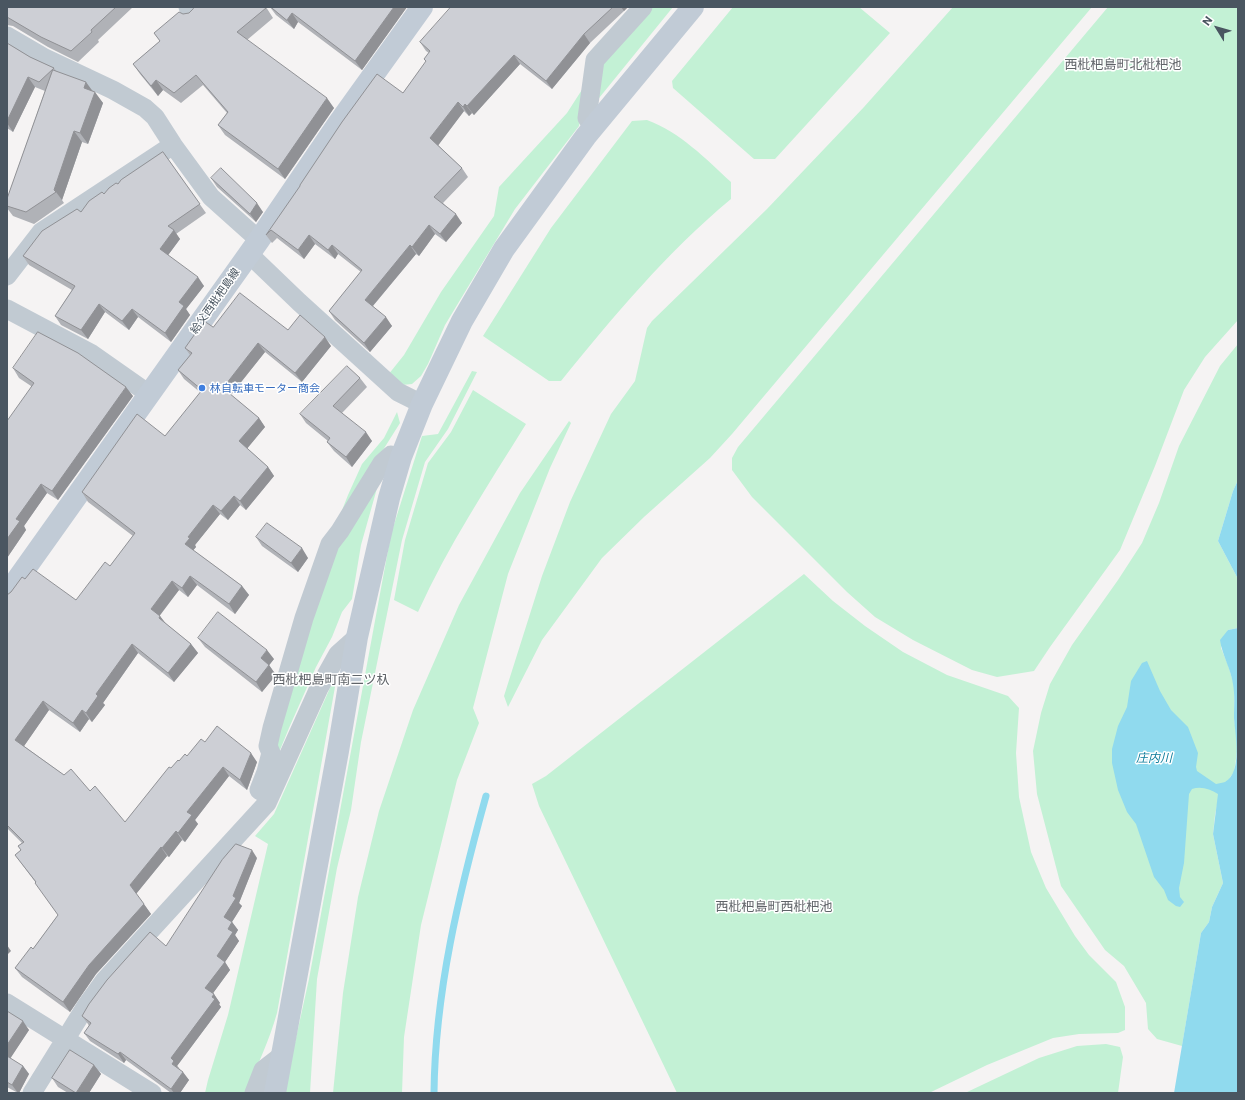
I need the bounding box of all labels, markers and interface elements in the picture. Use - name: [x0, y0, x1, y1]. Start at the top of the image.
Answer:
- north arrow: [1197, 8, 1237, 48]
- text: N: [1199, 13, 1215, 28]
- district label: 西枇杷島町北枇杷池: [1065, 57, 1181, 73]
- street label: 給父西枇杷島線: [188, 266, 242, 336]
- place label: 林自転車モーター商会: [210, 381, 320, 395]
- marker: 林自転車モーター商会: [197, 383, 207, 393]
- district label: 西枇杷島町南二ツ杁: [273, 672, 389, 688]
- water label: 庄内川: [1136, 751, 1172, 765]
- district label: 西枇杷島町西枇杷池: [716, 899, 832, 915]

